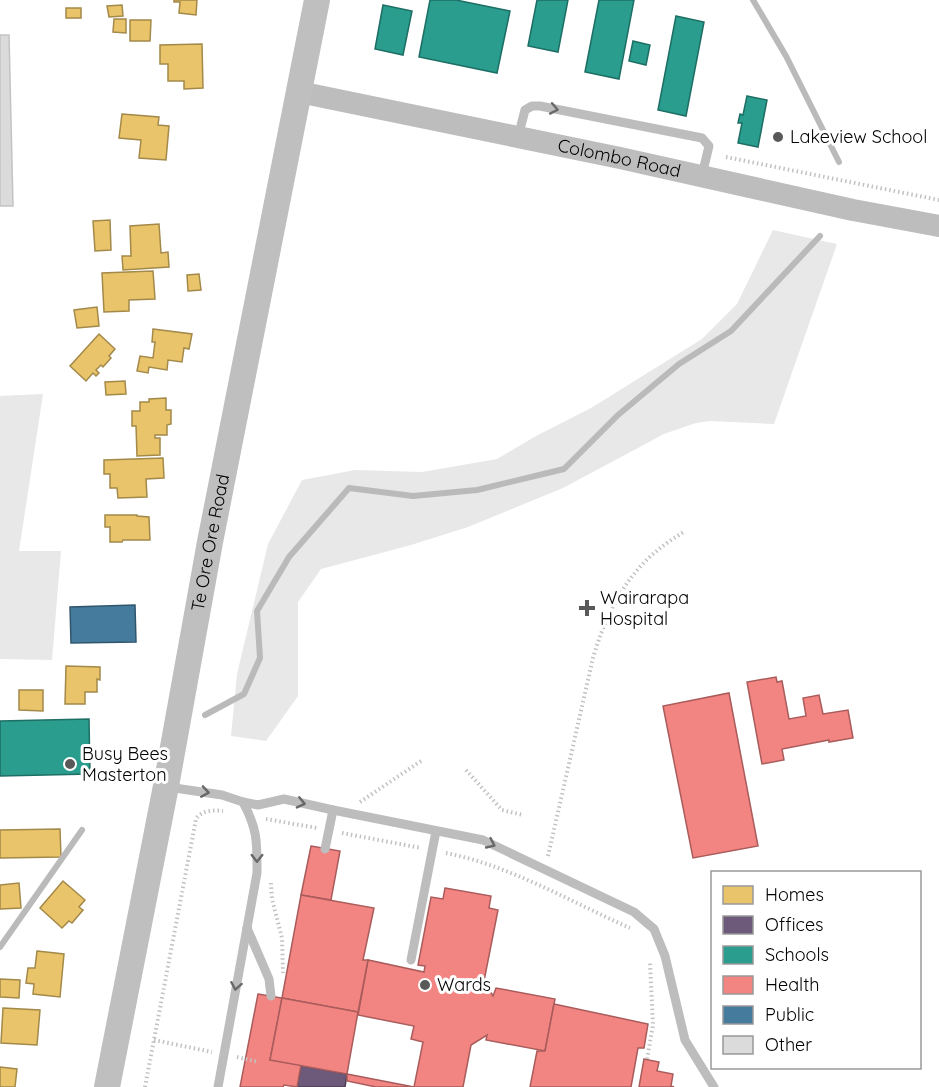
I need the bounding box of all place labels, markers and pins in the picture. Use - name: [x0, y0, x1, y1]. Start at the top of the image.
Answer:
- place label: Lakeview School: [790, 125, 927, 148]
- marker: Lakeview School: [771, 130, 785, 144]
- place label: Wairarapa Hospital: [600, 586, 689, 630]
- marker: Wairarapa Hospital: [578, 599, 596, 617]
- place label: Busy Bees Masterton: [82, 742, 168, 786]
- marker: Busy Bees Masterton: [63, 757, 77, 771]
- place label: Wards: [437, 973, 491, 996]
- marker: Wards: [418, 978, 432, 992]

